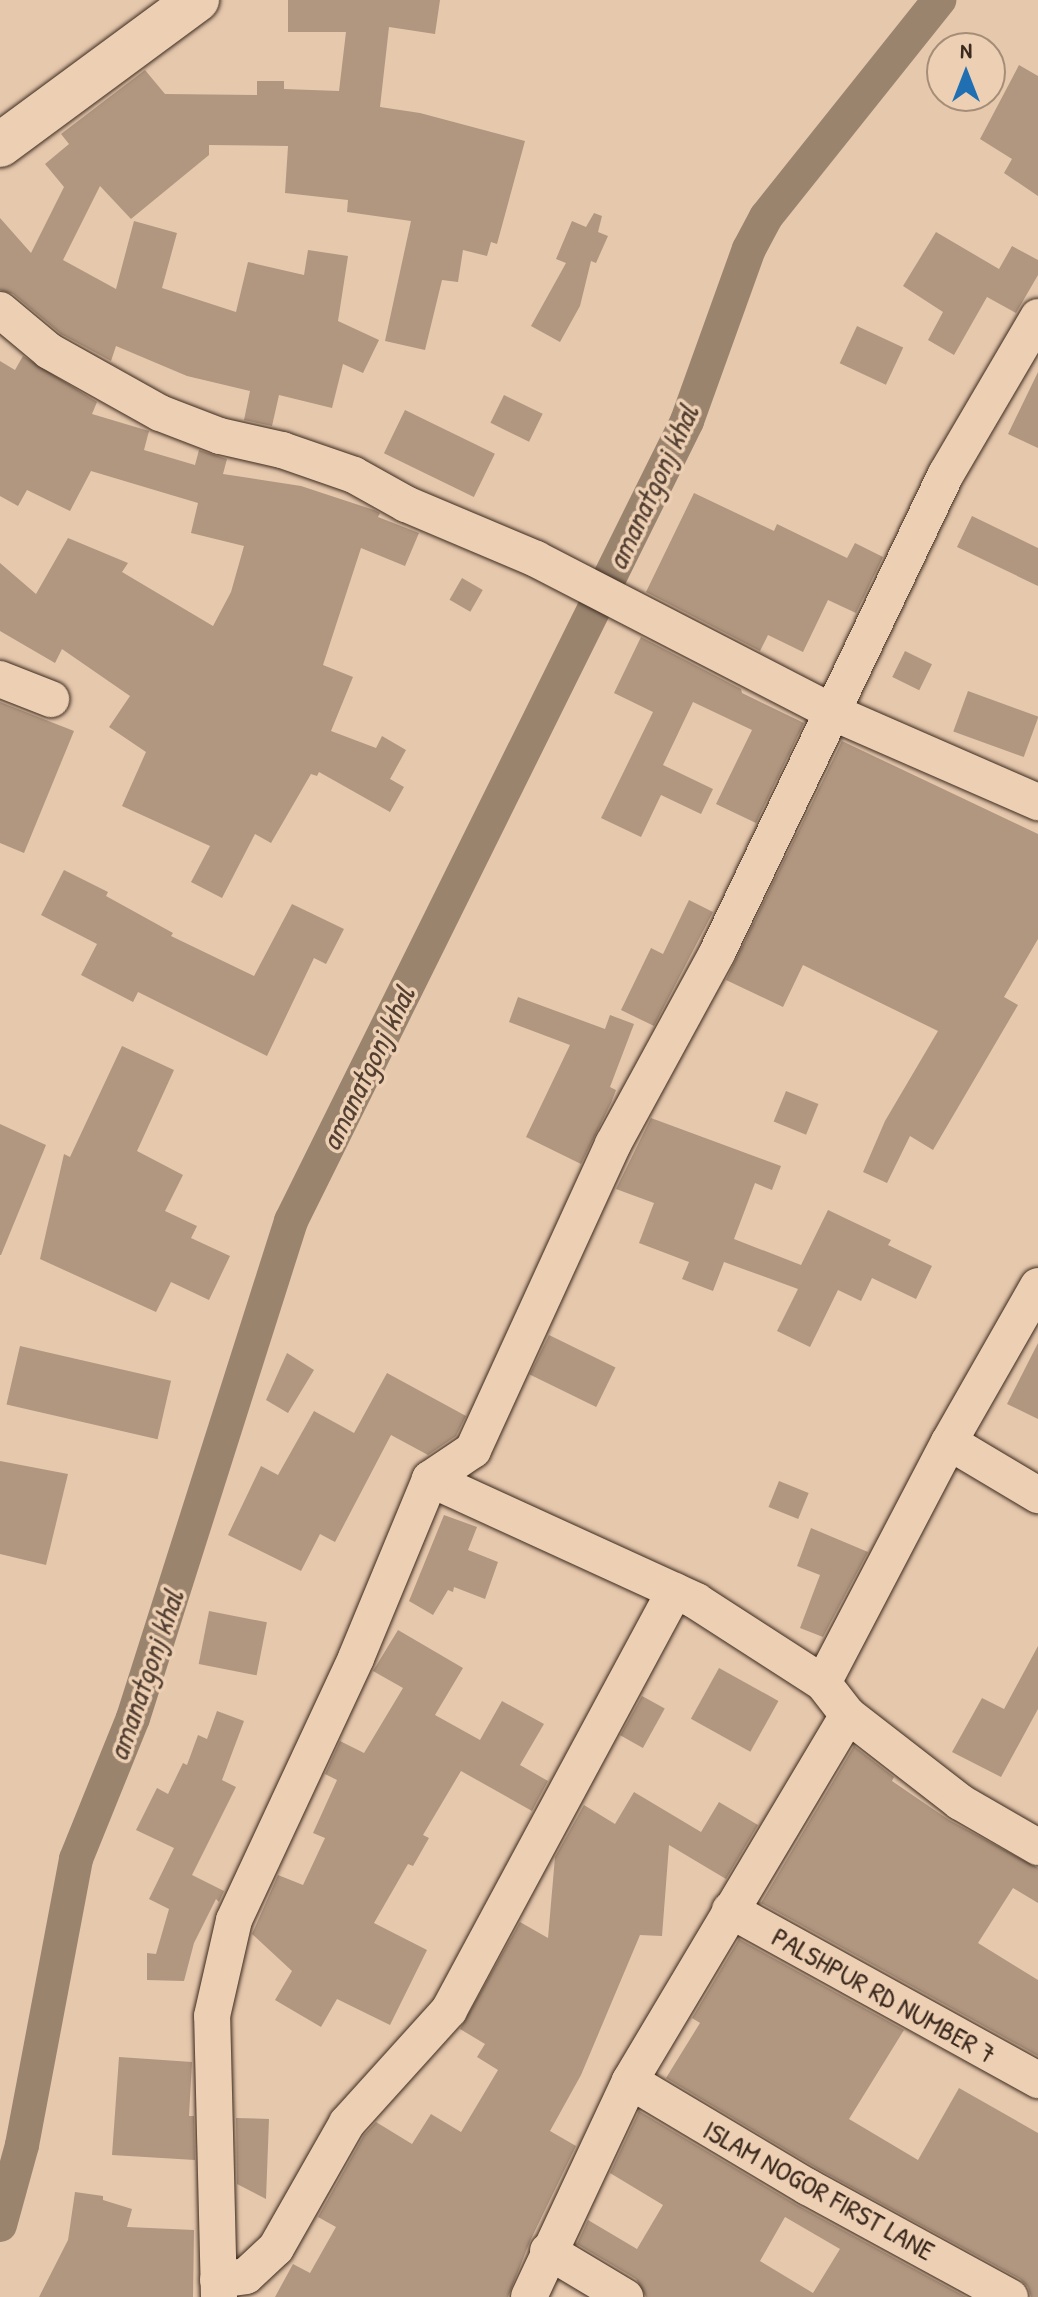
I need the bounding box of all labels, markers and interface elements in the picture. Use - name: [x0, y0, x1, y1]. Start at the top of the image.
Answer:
- north arrow: [926, 32, 1006, 112]
- text: N: [960, 35, 972, 65]
- water label: amanatgonj khal: [598, 399, 706, 575]
- water label: amanatgonj khal: [312, 980, 422, 1156]
- water label: amanatgonj khal: [99, 1585, 191, 1765]
- street label: PALSHPUR RD NUMBER 7: [766, 1920, 1002, 2070]
- street label: ISLAM NOGOR FIRST LANE: [698, 2113, 940, 2267]

